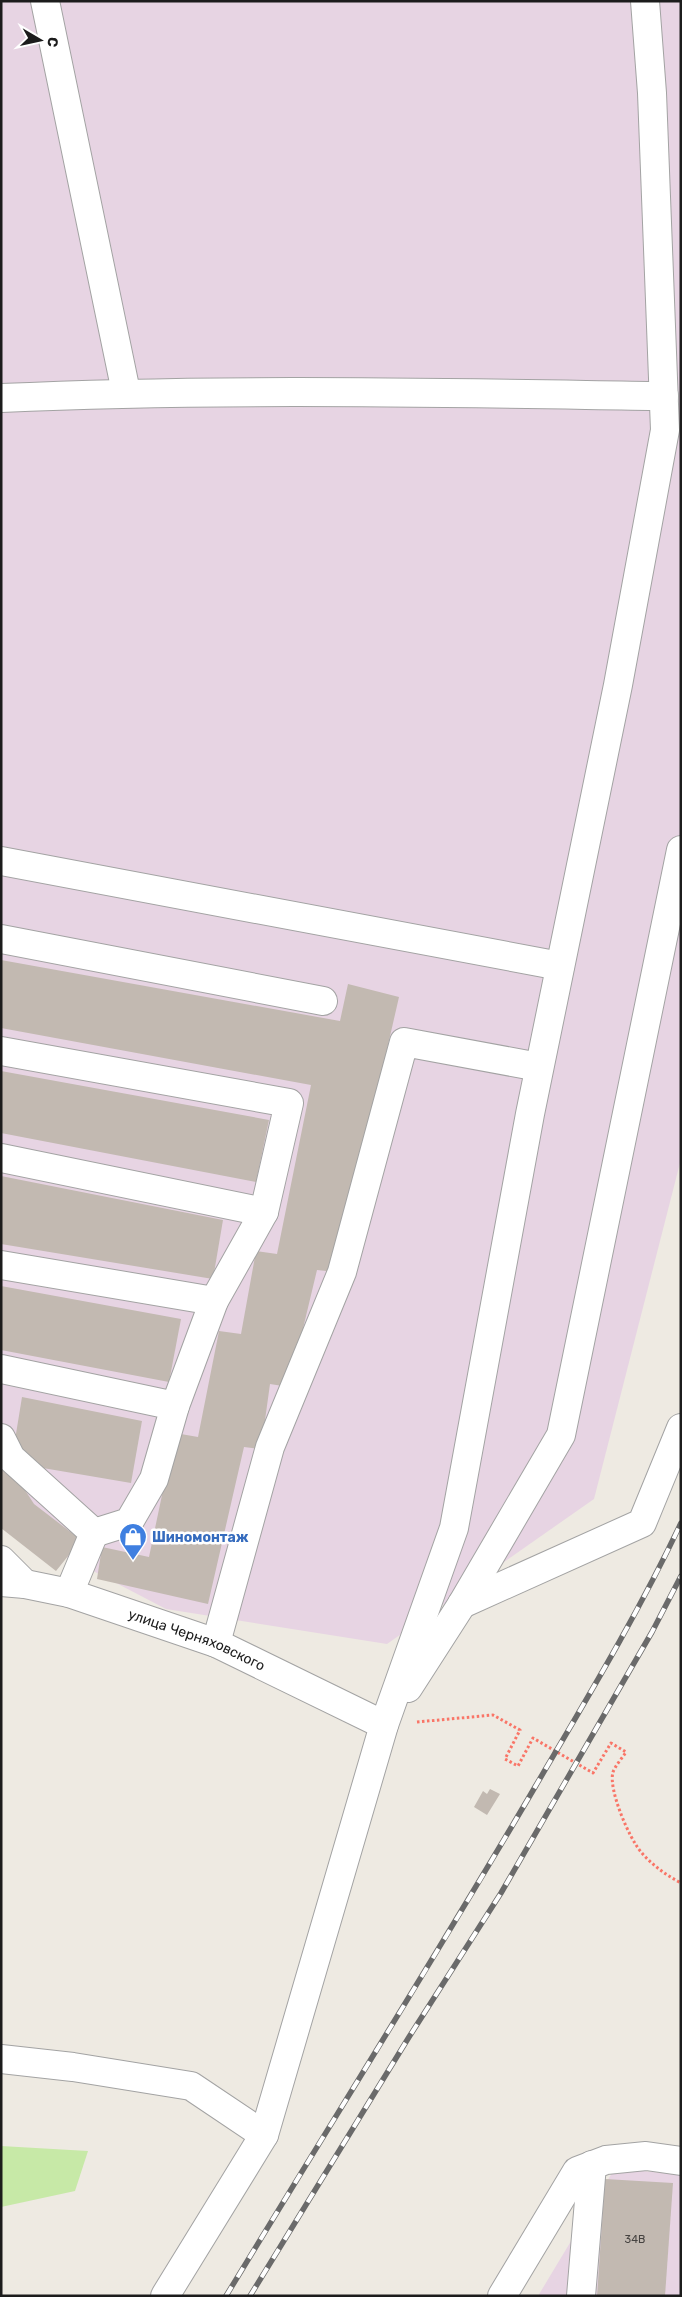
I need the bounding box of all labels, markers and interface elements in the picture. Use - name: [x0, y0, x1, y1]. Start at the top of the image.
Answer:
- north arrow: [15, 15, 65, 65]
- text: С: [43, 36, 62, 48]
- shop icon: Шиномонтаж: [118, 1522, 148, 1561]
- place label: Шиномонтаж: [152, 1529, 249, 1546]
- street label: улица Черняховского: [126, 1605, 268, 1674]
- house number: 34В: [625, 2233, 645, 2246]

